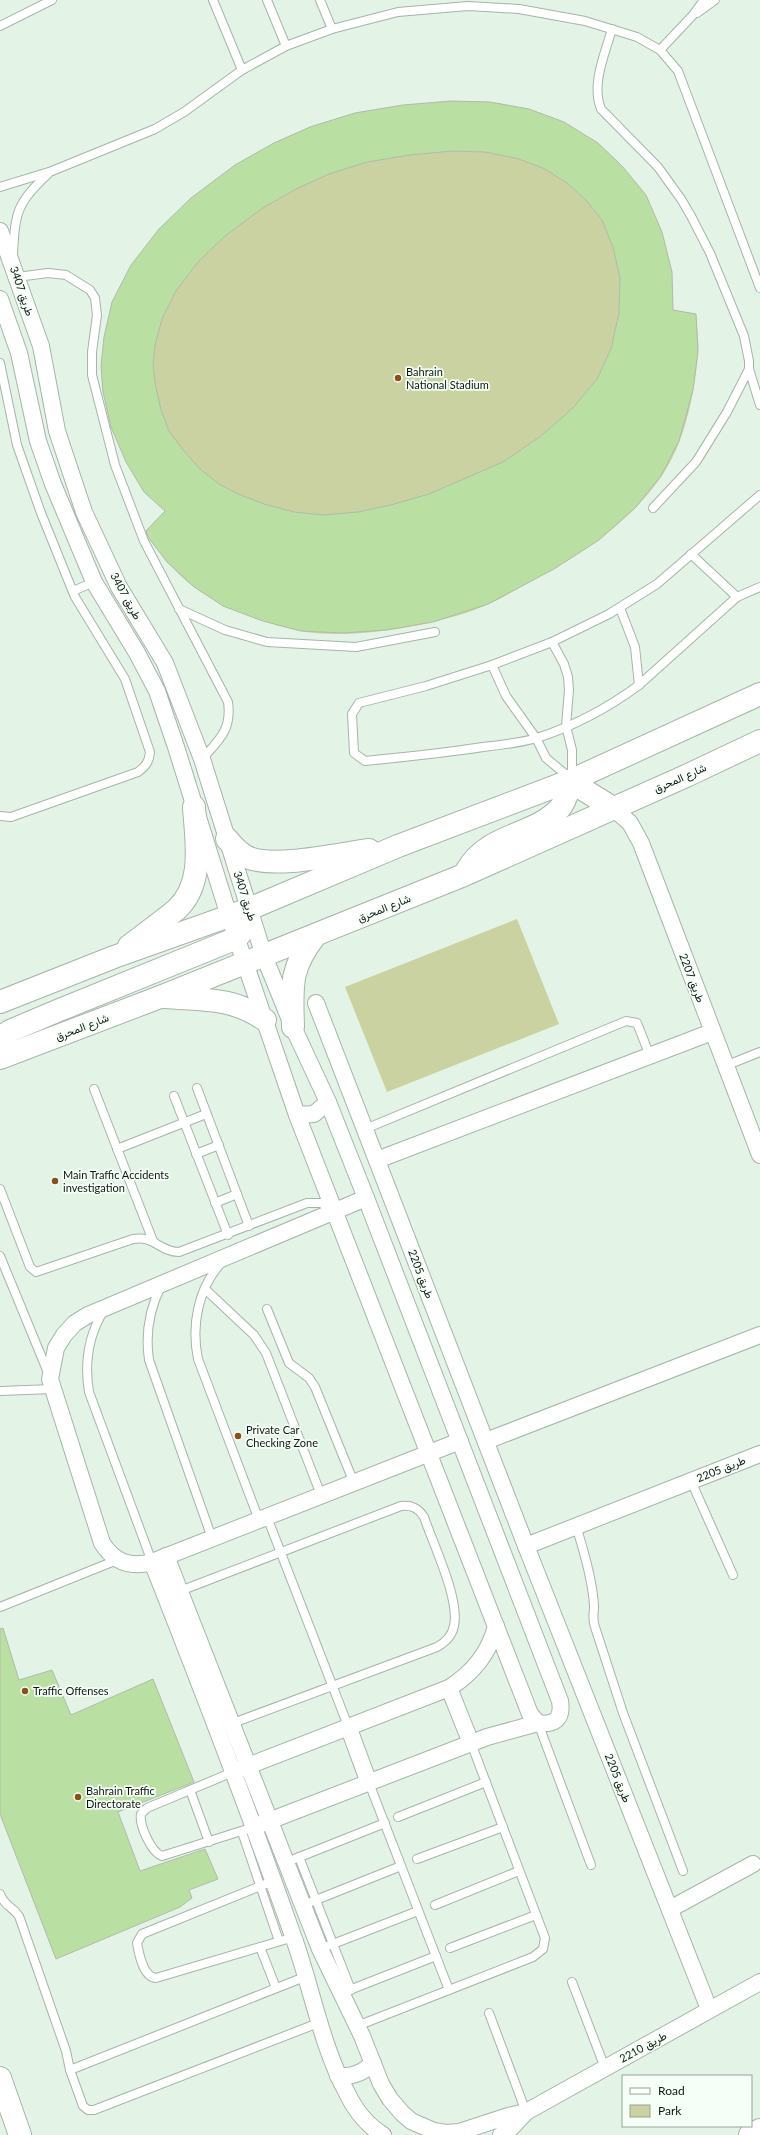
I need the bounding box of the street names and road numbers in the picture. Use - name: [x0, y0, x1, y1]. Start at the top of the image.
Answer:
- street label: طريق 3407: [7, 264, 37, 318]
- street label: طريق 3407: [107, 570, 145, 622]
- street label: شارع المحرق: [652, 760, 709, 797]
- street label: طريق 3407: [230, 869, 260, 923]
- street label: شارع المحرق: [355, 891, 413, 926]
- street label: طريق 2207: [676, 951, 708, 1005]
- street label: شارع المحرق: [53, 1010, 111, 1045]
- street label: طريق 2205: [405, 1247, 437, 1301]
- street label: طريق 2205: [694, 1453, 748, 1485]
- street label: طريق 2205: [602, 1751, 634, 1805]
- street label: طريق 2210: [617, 2028, 669, 2066]

